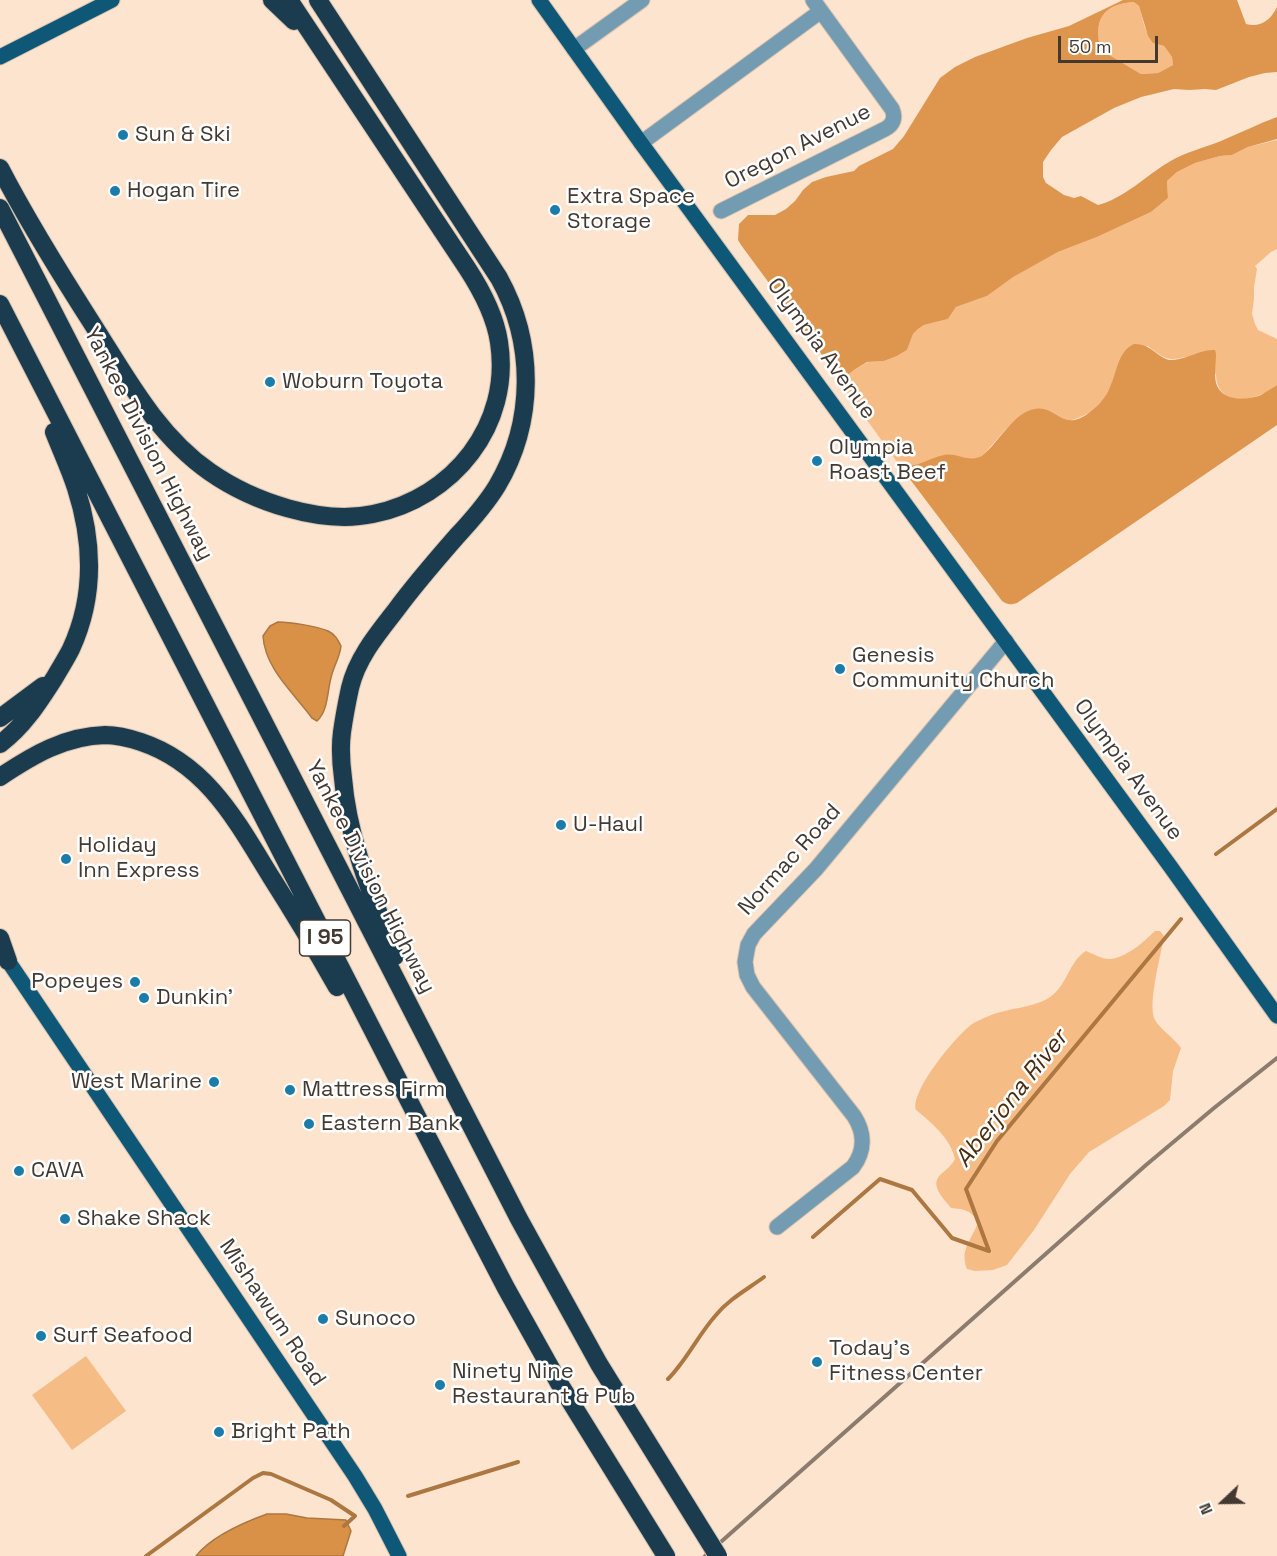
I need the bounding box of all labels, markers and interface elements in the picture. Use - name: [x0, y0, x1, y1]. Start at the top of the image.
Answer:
- scale bar: [1061, 24, 1162, 62]
- text: 50 m: [1069, 35, 1111, 58]
- street label: Oregon Avenue: [721, 99, 875, 195]
- place label: Sun & Ski: [135, 122, 231, 148]
- marker: Sun & Ski: [116, 128, 130, 142]
- place label: Hogan Tire: [127, 178, 240, 204]
- marker: Hogan Tire: [108, 184, 122, 198]
- place label: Extra Space Storage: [567, 184, 695, 236]
- marker: Extra Space Storage: [548, 203, 562, 217]
- street label: Olympia Avenue: [761, 273, 881, 425]
- street label: Yankee Division Highway: [78, 323, 218, 565]
- place label: Woburn Toyota: [282, 369, 443, 395]
- marker: Woburn Toyota: [263, 375, 277, 389]
- place label: Olympia Roast Beef: [829, 435, 946, 487]
- marker: Olympia Roast Beef: [810, 454, 824, 468]
- place label: Genesis Community Church: [852, 643, 1054, 694]
- marker: Genesis Community Church: [833, 662, 847, 676]
- street label: Olympia Avenue: [1068, 694, 1188, 846]
- street label: Yankee Division Highway: [300, 756, 440, 998]
- street label: Normac Road: [733, 799, 847, 921]
- place label: U-Haul: [573, 812, 643, 838]
- marker: U-Haul: [554, 818, 568, 832]
- place label: Holiday Inn Express: [78, 833, 200, 884]
- marker: Holiday Inn Express: [59, 852, 73, 866]
- road number: I 95: [300, 920, 350, 956]
- place label: Popeyes: [31, 969, 123, 995]
- marker: Popeyes: [128, 975, 142, 989]
- place label: Dunkin': [156, 985, 233, 1011]
- marker: Dunkin': [137, 991, 151, 1005]
- water label: Aberjona River: [950, 1025, 1074, 1173]
- place label: West Marine: [71, 1069, 202, 1095]
- marker: West Marine: [207, 1075, 221, 1089]
- place label: Mattress Firm: [302, 1077, 445, 1103]
- marker: Mattress Firm: [283, 1083, 297, 1097]
- place label: Eastern Bank: [321, 1111, 460, 1137]
- marker: Eastern Bank: [302, 1117, 316, 1131]
- place label: CAVA: [31, 1158, 84, 1184]
- marker: CAVA: [12, 1164, 26, 1178]
- place label: Shake Shack: [77, 1206, 211, 1232]
- marker: Shake Shack: [58, 1212, 72, 1226]
- street label: Mishawum Road: [213, 1234, 331, 1392]
- place label: Sunoco: [335, 1306, 416, 1332]
- marker: Sunoco: [316, 1312, 330, 1326]
- place label: Surf Seafood: [53, 1323, 193, 1349]
- marker: Surf Seafood: [34, 1329, 48, 1343]
- place label: Today's Fitness Center: [829, 1336, 983, 1388]
- marker: Today's Fitness Center: [810, 1355, 824, 1369]
- place label: Ninety Nine Restaurant & Pub: [452, 1359, 635, 1410]
- marker: Ninety Nine Restaurant & Pub: [433, 1378, 447, 1392]
- place label: Bright Path: [231, 1419, 351, 1445]
- marker: Bright Path: [212, 1425, 226, 1439]
- north arrow: [1193, 1472, 1253, 1532]
- text: N: [1194, 1500, 1218, 1518]

